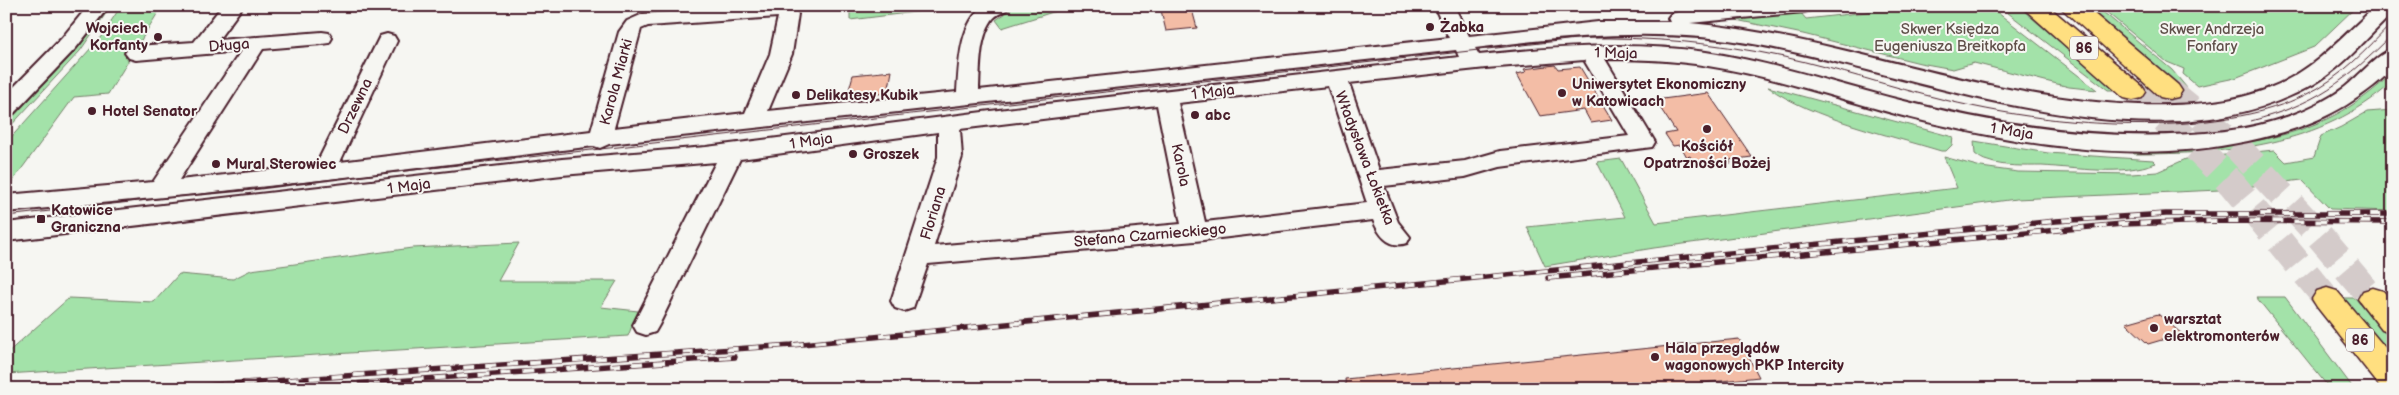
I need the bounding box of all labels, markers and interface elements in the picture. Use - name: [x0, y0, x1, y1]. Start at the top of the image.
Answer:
- place label: Żabka: [1440, 17, 1484, 37]
- place label: Wojciech Korfanty: [86, 19, 148, 55]
- park label: Skwer Księdza Eugeniusza Breitkopfa: [1874, 20, 2026, 56]
- park label: Skwer Andrzeja Fonfary: [2160, 20, 2264, 56]
- marker: Żabka: [1424, 21, 1436, 33]
- marker: Wojciech Korfanty: [152, 31, 164, 43]
- street label: Długa: [208, 34, 250, 57]
- road number: 86: [2070, 36, 2098, 59]
- street label: Karola Miarki: [596, 37, 637, 127]
- street label: 1 Maja: [1594, 44, 1638, 63]
- street label: Drzewna: [334, 75, 377, 137]
- place label: Uniwersytet Ekonomiczny w Katowicach: [1572, 75, 1746, 111]
- street label: 1 Maja: [1190, 80, 1236, 105]
- place label: Delikatesy Kubik: [806, 86, 918, 105]
- marker: Uniwersytet Ekonomiczny w Katowicach: [1556, 87, 1568, 99]
- marker: Delikatesy Kubik: [790, 89, 802, 101]
- street label: Władysława Łokietka: [1330, 89, 1399, 228]
- place label: Hotel Senator: [102, 102, 198, 121]
- marker: Hotel Senator: [86, 105, 98, 117]
- place label: abc: [1205, 106, 1231, 125]
- marker: abc: [1189, 109, 1201, 121]
- street label: 1 Maja: [1989, 119, 2035, 144]
- marker: Kościół Opatrzności Bożej: [1701, 123, 1713, 135]
- street label: 1 Maja: [788, 129, 834, 154]
- place label: Kościół Opatrzności Bożej: [1644, 137, 1770, 173]
- street label: Karola: [1167, 142, 1194, 188]
- place label: Groszek: [863, 145, 919, 164]
- marker: Groszek: [847, 148, 859, 160]
- place label: Mural Sterowiec: [226, 155, 336, 174]
- marker: Mural Sterowiec: [210, 158, 222, 170]
- street label: 1 Maja: [386, 174, 432, 199]
- street label: Floriana: [916, 184, 951, 242]
- place label: Katowice Graniczna: [51, 201, 121, 237]
- marker: Katowice Graniczna: [35, 213, 47, 225]
- street label: Stefana Czarnieckiego: [1073, 219, 1227, 252]
- place label: warsztat elektromonterów: [2164, 310, 2280, 346]
- marker: warsztat elektromonterów: [2148, 322, 2160, 334]
- road number: 86: [2346, 328, 2374, 352]
- place label: Hala przeglądów wagonowych PKP Intercity: [1665, 339, 1844, 375]
- marker: Hala przeglądów wagonowych PKP Intercity: [1649, 351, 1661, 363]

